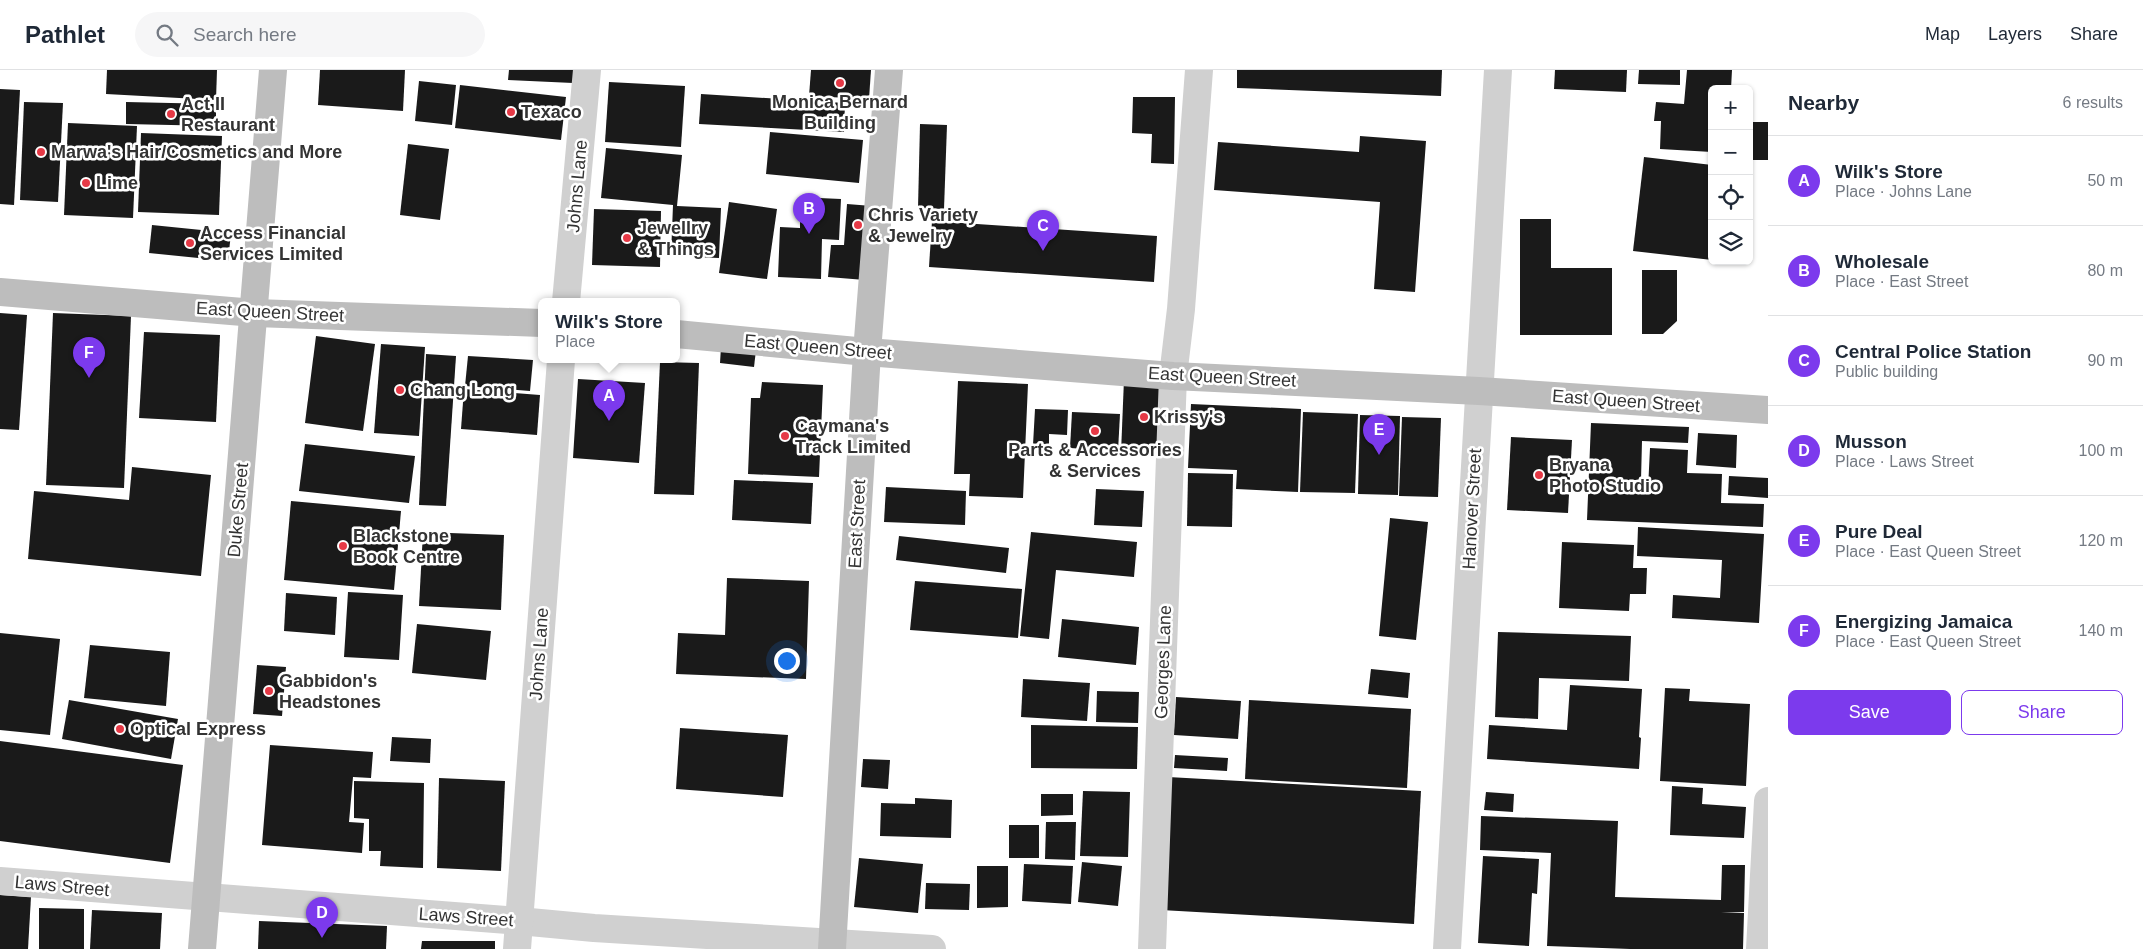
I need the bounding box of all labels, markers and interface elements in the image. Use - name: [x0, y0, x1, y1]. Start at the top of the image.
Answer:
- search box: [135, 12, 485, 57]
- text: Pathlet: [25, 21, 105, 48]
- icon: search: [153, 21, 181, 49]
- text: Search here: [193, 24, 297, 45]
- text: Map: [1925, 24, 1960, 44]
- text: Layers: [1988, 24, 2042, 44]
- text: Share: [2070, 24, 2118, 44]
- marker: Monica Bernard Building: [834, 77, 846, 89]
- map controls: [1708, 85, 1753, 265]
- button: +: [1708, 85, 1753, 130]
- text: Nearby: [1788, 91, 1859, 114]
- place label: Monica Bernard Building: [772, 92, 908, 133]
- place label: Act II Restaurant: [181, 94, 275, 135]
- text: 6 results: [2063, 94, 2123, 111]
- place label: Texaco: [521, 102, 582, 122]
- marker: Texaco: [505, 106, 517, 118]
- marker: Act II Restaurant: [165, 108, 177, 120]
- button: −: [1708, 130, 1753, 175]
- street label: Johns Lane: [563, 139, 591, 233]
- place label: Marwa's Hair/Cosmetics and More: [51, 142, 342, 162]
- marker: Marwa's Hair/Cosmetics and More: [35, 146, 47, 158]
- text: Wilk's Store: [1835, 161, 1943, 182]
- text: A: [1798, 172, 1810, 189]
- text: 50 m: [2087, 172, 2123, 189]
- place label: Lime: [96, 173, 138, 193]
- button: locate: [1708, 175, 1753, 220]
- marker: Lime: [80, 177, 92, 189]
- text: Place · Johns Lane: [1835, 183, 1972, 200]
- pin: B: [793, 193, 825, 234]
- place label: Chris Variety & Jewelry: [868, 205, 978, 246]
- pin: C: [1027, 210, 1059, 251]
- place label: Jewellry & Things: [637, 218, 714, 259]
- marker: Chris Variety & Jewelry: [852, 219, 864, 231]
- button: layers: [1708, 220, 1753, 265]
- place label: Access Financial Services Limited: [200, 223, 346, 264]
- marker: Jewellry & Things: [621, 232, 633, 244]
- marker: Access Financial Services Limited: [184, 237, 196, 249]
- text: Wholesale: [1835, 251, 1929, 272]
- text: B: [1798, 262, 1810, 279]
- text: 80 m: [2087, 262, 2123, 279]
- text: Place · East Street: [1835, 273, 1968, 290]
- street label: East Queen Street: [196, 298, 344, 326]
- popup: [538, 298, 680, 363]
- text: Wilk's Store: [555, 311, 663, 332]
- street label: East Queen Street: [743, 331, 893, 363]
- text: Place: [555, 333, 595, 350]
- pin: F: [73, 337, 105, 378]
- text: Central Police Station: [1835, 341, 2031, 362]
- text: C: [1798, 352, 1810, 369]
- text: 90 m: [2087, 352, 2123, 369]
- street label: East Queen Street: [1148, 363, 1296, 391]
- text: Public building: [1835, 363, 1938, 380]
- place label: Chang Long: [410, 380, 515, 400]
- pin: A: [593, 380, 625, 421]
- marker: Chang Long: [394, 384, 406, 396]
- street label: East Queen Street: [1551, 386, 1701, 416]
- place label: Krissy's: [1154, 407, 1223, 427]
- marker: Krissy's: [1138, 411, 1150, 423]
- pin: E: [1363, 414, 1395, 455]
- place label: Caymana's Track Limited: [795, 416, 911, 457]
- marker: Parts & Accessories & Services: [1089, 425, 1101, 437]
- marker: Caymana's Track Limited: [779, 430, 791, 442]
- text: Musson: [1835, 431, 1907, 452]
- place label: Parts & Accessories & Services: [1008, 440, 1182, 481]
- text: D: [1798, 442, 1810, 459]
- text: 100 m: [2079, 442, 2123, 459]
- street label: Hanover Street: [1459, 448, 1485, 570]
- text: Place · Laws Street: [1835, 453, 1974, 470]
- place label: Bryana Photo Studio: [1549, 455, 1661, 496]
- street label: Duke Street: [224, 462, 252, 558]
- marker: Bryana Photo Studio: [1533, 469, 1545, 481]
- street label: East Street: [845, 479, 869, 569]
- text: Pure Deal: [1835, 521, 1923, 542]
- place label: Blackstone Book Centre: [353, 526, 460, 567]
- text: E: [1799, 532, 1809, 549]
- text: 120 m: [2079, 532, 2123, 549]
- marker: Blackstone Book Centre: [337, 540, 349, 552]
- text: Place · East Queen Street: [1835, 543, 2021, 560]
- street label: Georges Lane: [1151, 605, 1175, 719]
- street label: Johns Lane: [526, 607, 552, 701]
- text: Energizing Jamaica: [1835, 611, 2012, 632]
- text: F: [1799, 622, 1809, 639]
- text: 140 m: [2079, 622, 2123, 639]
- text: Place · East Queen Street: [1835, 633, 2021, 650]
- your location: [774, 648, 800, 674]
- place label: Gabbidon's Headstones: [279, 671, 381, 712]
- marker: Gabbidon's Headstones: [263, 685, 275, 697]
- button: Save: [1788, 690, 1951, 735]
- button: Share: [1961, 690, 2123, 735]
- place label: Optical Express: [130, 719, 266, 739]
- marker: Optical Express: [114, 723, 126, 735]
- street label: Laws Street: [14, 872, 110, 900]
- pin: D: [306, 897, 338, 938]
- street label: Laws Street: [418, 904, 514, 930]

